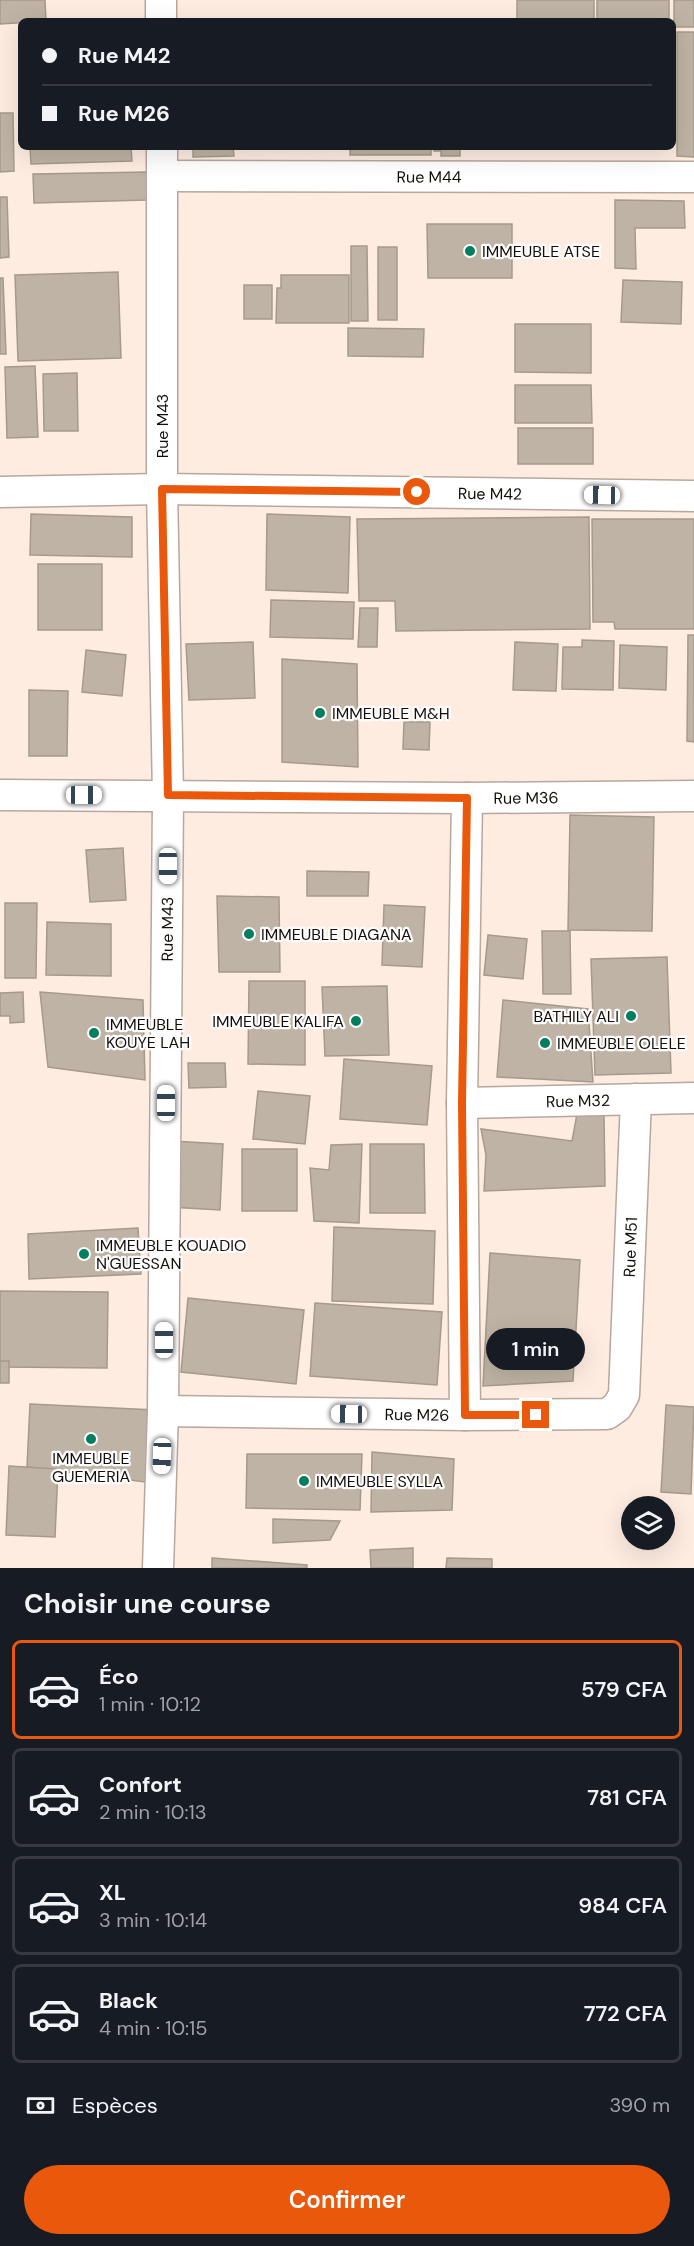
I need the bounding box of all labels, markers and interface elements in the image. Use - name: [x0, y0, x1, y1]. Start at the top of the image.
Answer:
- text: Rue M42: [78, 41, 170, 70]
- text: Rue M26: [78, 99, 170, 128]
- street label: Rue M44: [397, 166, 462, 187]
- place label: IMMEUBLE ATSE: [482, 241, 600, 262]
- marker: IMMEUBLE ATSE: [463, 244, 477, 258]
- street label: Rue M43: [152, 394, 173, 458]
- route start: [403, 478, 430, 505]
- street label: Rue M42: [458, 482, 522, 504]
- car: [584, 486, 620, 504]
- place label: IMMEUBLE M&H: [332, 703, 450, 724]
- marker: IMMEUBLE M&H: [313, 706, 327, 720]
- car: [66, 786, 102, 804]
- street label: Rue M36: [493, 787, 559, 808]
- car: [159, 848, 177, 884]
- street label: Rue M43: [156, 897, 178, 962]
- place label: IMMEUBLE DIAGANA: [261, 924, 412, 945]
- marker: IMMEUBLE DIAGANA: [242, 927, 256, 941]
- place label: BATHILY ALI: [533, 1006, 619, 1027]
- marker: BATHILY ALI: [624, 1009, 638, 1023]
- place label: IMMEUBLE KALIFA: [212, 1011, 344, 1032]
- place label: IMMEUBLE KOUYE LAH: [106, 1014, 190, 1053]
- marker: IMMEUBLE KALIFA: [349, 1014, 363, 1028]
- marker: IMMEUBLE KOUYE LAH: [87, 1026, 101, 1040]
- place label: IMMEUBLE OLELE: [557, 1033, 686, 1054]
- marker: IMMEUBLE OLELE: [538, 1036, 552, 1050]
- car: [157, 1085, 175, 1121]
- street label: Rue M32: [546, 1089, 610, 1112]
- street label: Rue M51: [618, 1217, 642, 1278]
- place label: IMMEUBLE KOUADIO N'GUESSAN: [96, 1235, 246, 1274]
- marker: IMMEUBLE KOUADIO N'GUESSAN: [77, 1247, 91, 1261]
- car: [155, 1322, 173, 1358]
- callout: 1 min: [486, 1328, 586, 1370]
- text: 1 min: [512, 1336, 559, 1362]
- route end: [522, 1401, 549, 1428]
- street label: Rue M26: [384, 1403, 450, 1425]
- car: [331, 1405, 367, 1423]
- marker: IMMEUBLE GUEMERIA: [84, 1432, 98, 1446]
- car: [152, 1438, 172, 1474]
- place label: IMMEUBLE GUEMERIA: [52, 1448, 130, 1487]
- place label: IMMEUBLE SYLLA: [316, 1471, 443, 1492]
- marker: IMMEUBLE SYLLA: [297, 1474, 311, 1488]
- map controls: [621, 1496, 675, 1550]
- button: layers: [621, 1496, 675, 1550]
- text: Choisir une course: [24, 1586, 271, 1621]
- text: Éco: [99, 1662, 139, 1691]
- icon: car: [27, 1663, 81, 1717]
- text: 579 CFA: [581, 1675, 667, 1704]
- text: 1 min · 10:12: [99, 1691, 201, 1717]
- text: Confort: [99, 1770, 182, 1799]
- icon: car: [27, 1771, 81, 1825]
- text: 781 CFA: [587, 1783, 667, 1812]
- text: 2 min · 10:13: [99, 1799, 207, 1825]
- text: XL: [99, 1878, 126, 1907]
- icon: car: [27, 1879, 81, 1933]
- text: 984 CFA: [578, 1891, 667, 1920]
- text: 3 min · 10:14: [99, 1907, 207, 1933]
- text: Black: [99, 1986, 158, 2015]
- icon: car: [27, 1987, 81, 2041]
- text: 772 CFA: [584, 1999, 667, 2028]
- text: 4 min · 10:15: [99, 2015, 208, 2041]
- icon: cash: [24, 2089, 57, 2122]
- text: Espèces: [72, 2091, 158, 2120]
- text: 390 m: [609, 2092, 670, 2118]
- button: Confirmer: [24, 2165, 670, 2234]

